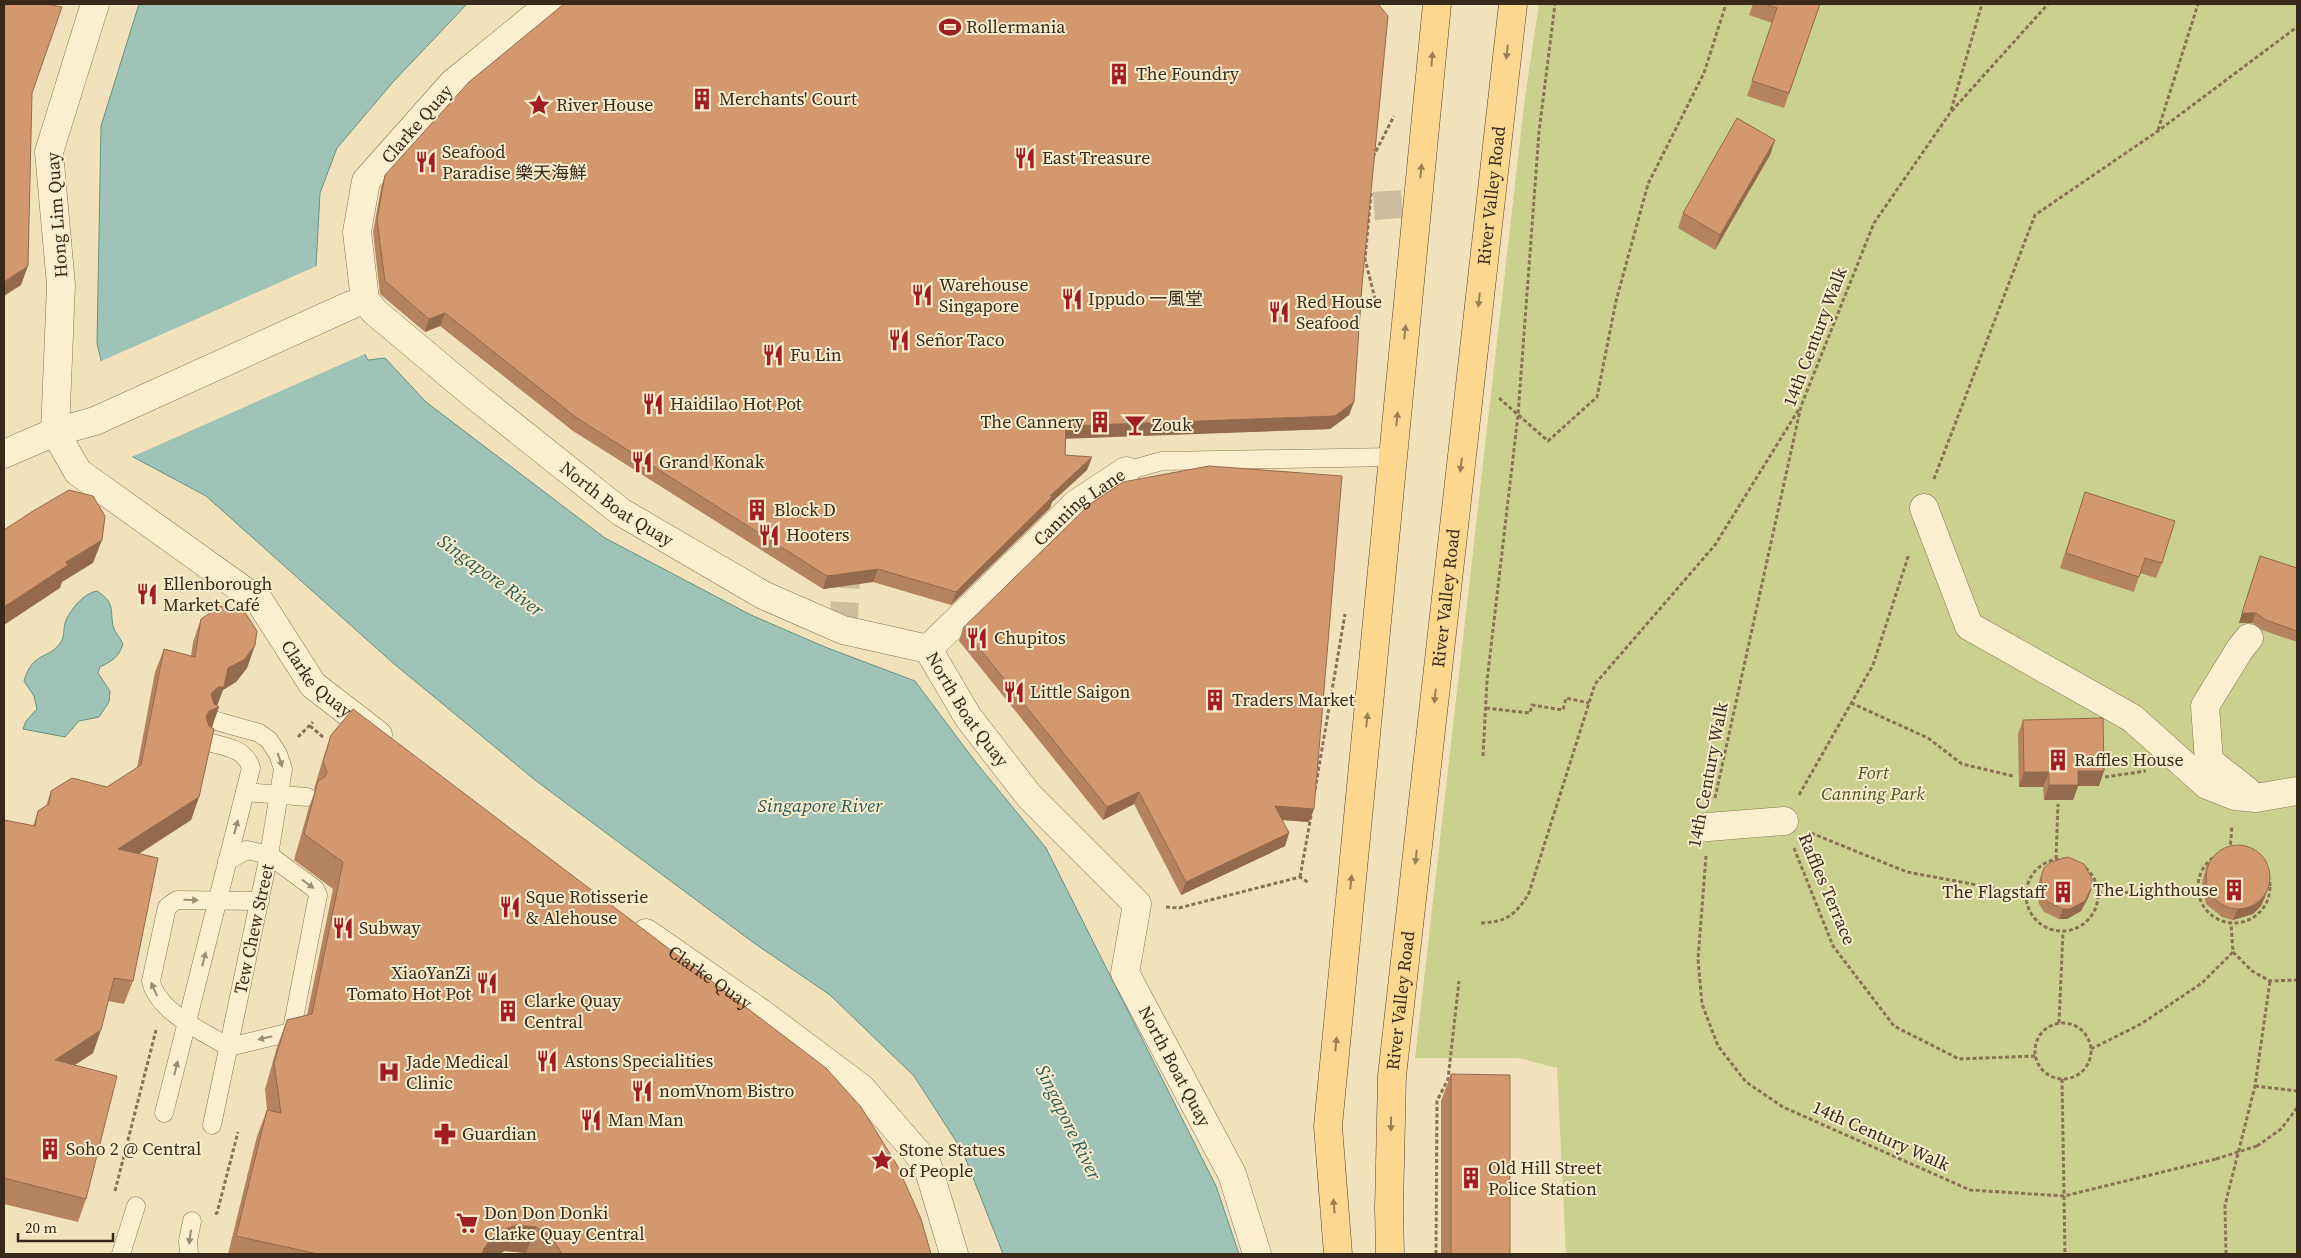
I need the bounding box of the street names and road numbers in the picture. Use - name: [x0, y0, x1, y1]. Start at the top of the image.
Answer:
- street label: Clarke Quay: [375, 78, 458, 169]
- street label: River Valley Road: [1471, 125, 1511, 266]
- street label: Hong Lim Quay: [40, 151, 73, 279]
- street label: 14th Century Walk: [1776, 263, 1853, 410]
- street label: North Boat Quay: [555, 455, 679, 552]
- street label: Canning Lane: [1027, 462, 1130, 551]
- street label: River Valley Road: [1425, 527, 1466, 669]
- street label: Clarke Quay: [275, 635, 358, 723]
- street label: North Boat Quay: [920, 647, 1015, 772]
- street label: 14th Century Walk: [1681, 700, 1734, 850]
- street label: Raffles Terrace: [1793, 829, 1862, 949]
- street label: Tew Chew Street: [228, 861, 280, 996]
- street label: River Valley Road: [1380, 930, 1420, 1071]
- street label: Clarke Quay: [663, 939, 758, 1016]
- street label: North Boat Quay: [1133, 1001, 1218, 1131]
- street label: 14th Century Walk: [1809, 1094, 1954, 1177]

